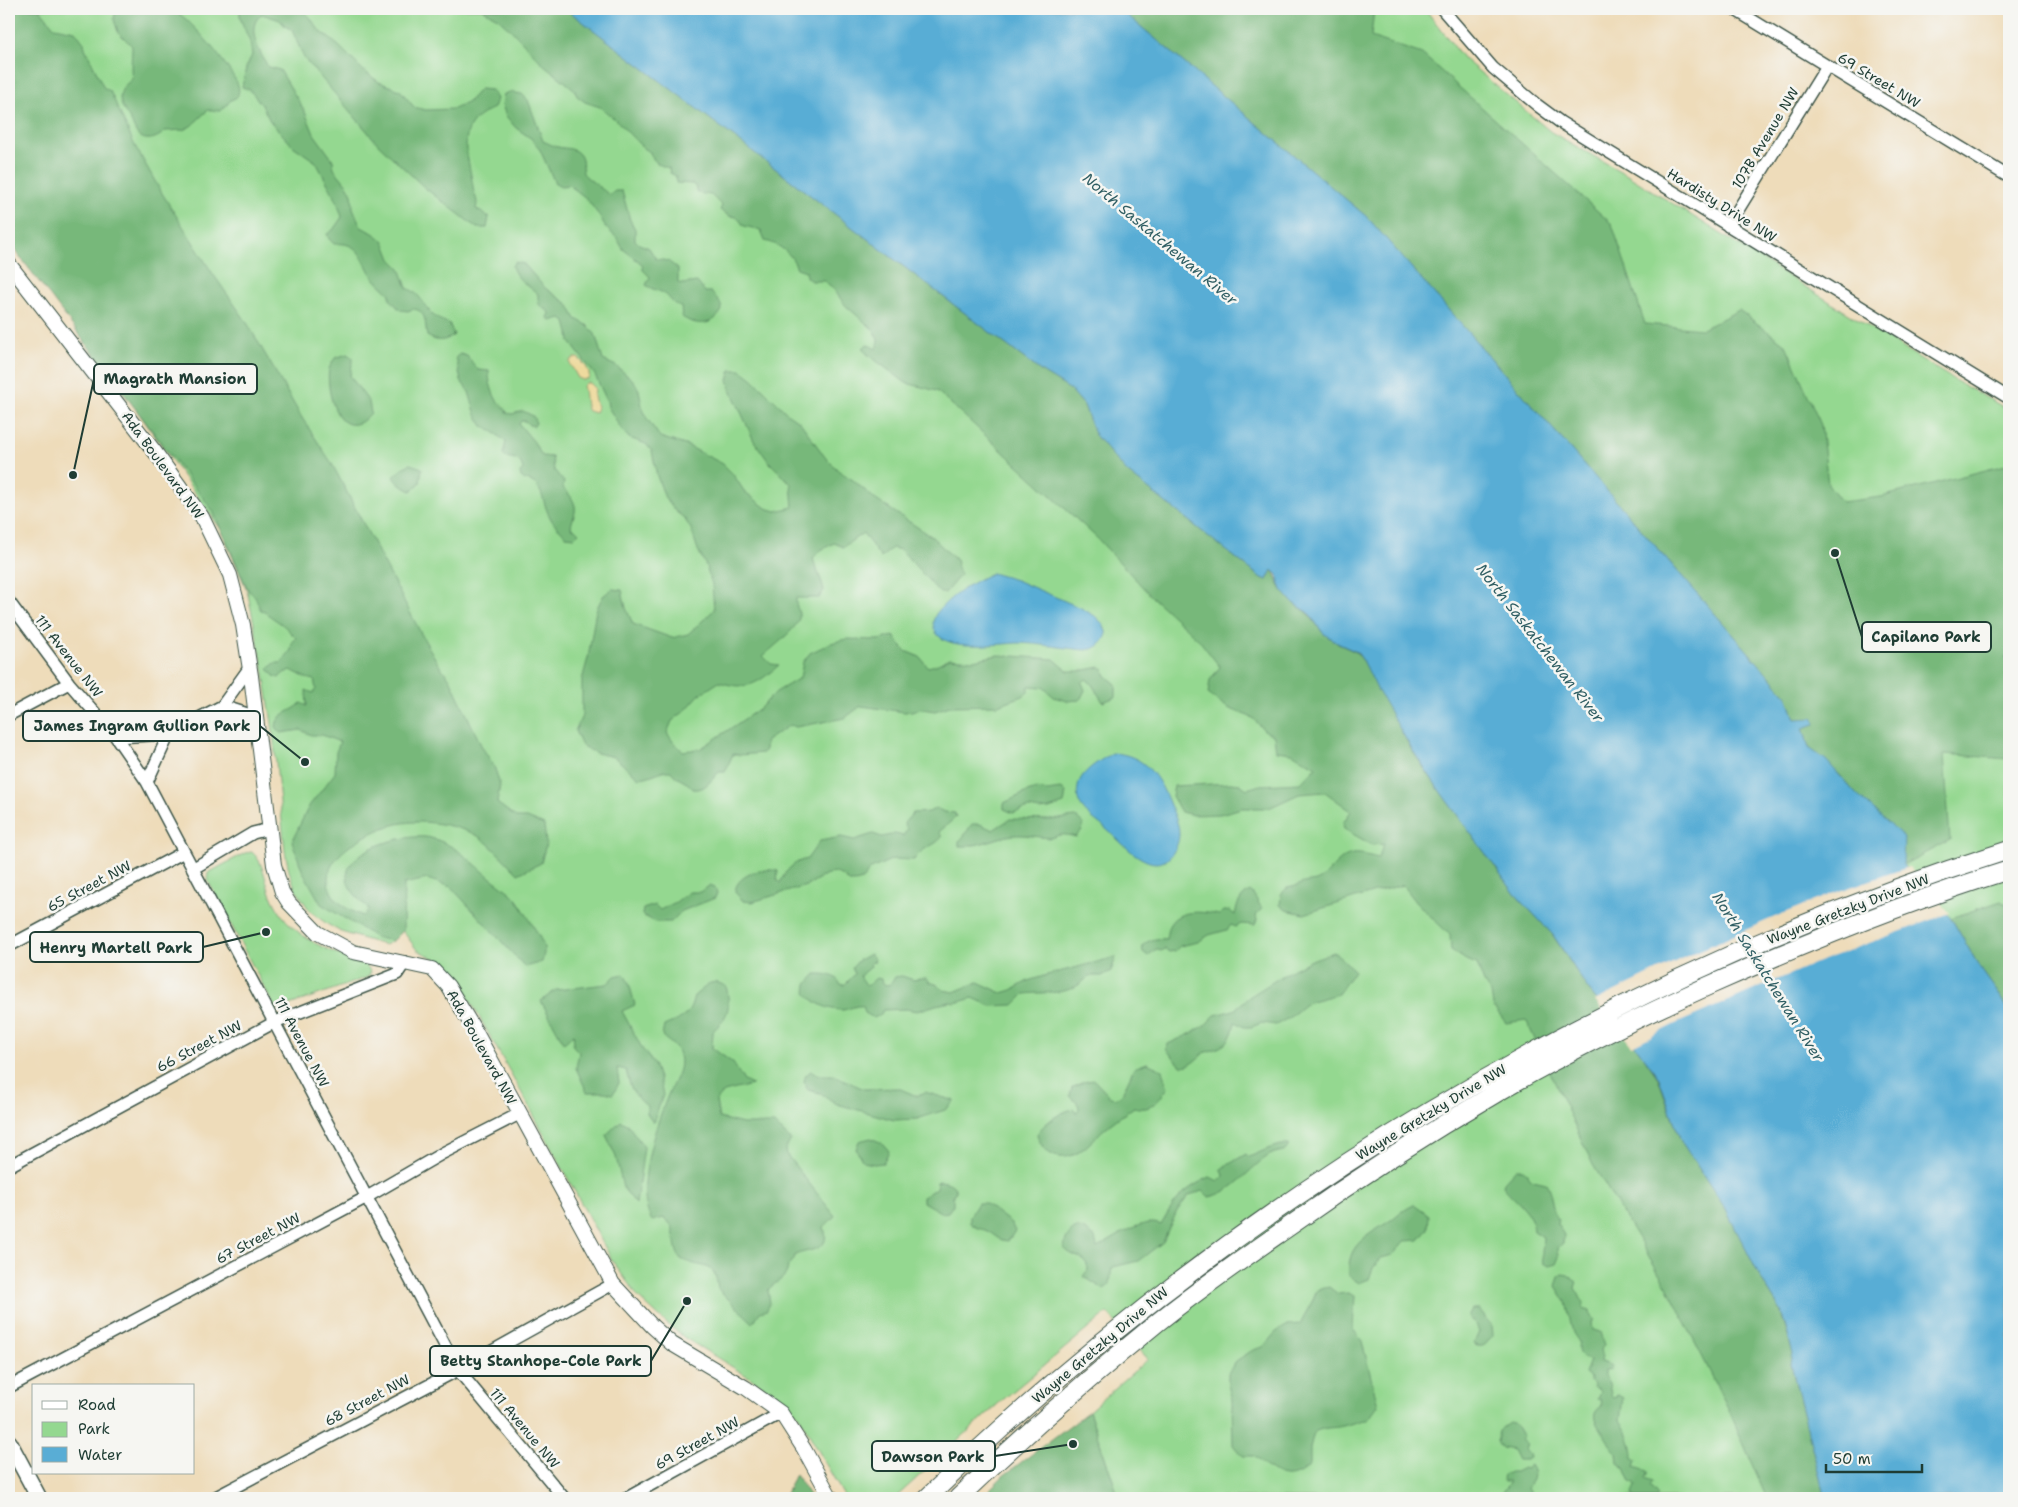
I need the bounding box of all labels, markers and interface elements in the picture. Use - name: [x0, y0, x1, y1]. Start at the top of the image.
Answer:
- street label: 69 Street NW: [1834, 48, 1924, 112]
- street label: 107B Avenue NW: [1728, 84, 1802, 192]
- street label: Hardisty Drive NW: [1664, 164, 1780, 246]
- water label: North Saskatchewan River: [1078, 168, 1242, 310]
- callout: Magrath Mansion: [94, 364, 257, 394]
- text: Magrath Mansion: [104, 369, 246, 389]
- street label: Ada Boulevard NW: [118, 408, 208, 522]
- water label: North Saskatchewan River: [1472, 560, 1609, 727]
- street label: 111 Avenue NW: [31, 611, 107, 701]
- callout: Capilano Park: [1862, 622, 1991, 652]
- text: Capilano Park: [1871, 627, 1981, 647]
- callout: James Ingram Gullion Park: [23, 711, 260, 741]
- text: James Ingram Gullion Park: [34, 716, 251, 736]
- street label: 65 Street NW: [44, 856, 134, 916]
- street label: Wayne Gretzky Drive NW: [1764, 870, 1932, 948]
- water label: North Saskatchewan River: [1708, 888, 1829, 1066]
- callout: Henry Martell Park: [30, 932, 203, 962]
- text: Henry Martell Park: [40, 938, 193, 958]
- street label: Ada Boulevard NW: [443, 986, 521, 1108]
- street label: 111 Avenue NW: [271, 994, 333, 1090]
- street label: 66 Street NW: [153, 1016, 245, 1076]
- street label: Wayne Gretzky Drive NW: [1352, 1060, 1510, 1164]
- street label: 67 Street NW: [213, 1208, 303, 1268]
- street label: Wayne Gretzky Drive NW: [1028, 1283, 1172, 1407]
- callout: Betty Stanhope-Cole Park: [430, 1346, 651, 1376]
- text: Betty Stanhope-Cole Park: [440, 1351, 642, 1371]
- street label: 68 Street NW: [321, 1370, 413, 1430]
- legend: [32, 1384, 195, 1474]
- street label: 111 Avenue NW: [486, 1384, 564, 1472]
- text: Road: [78, 1395, 116, 1415]
- street label: 69 Street NW: [652, 1413, 742, 1473]
- text: Park: [78, 1419, 110, 1439]
- callout: Dawson Park: [872, 1441, 995, 1471]
- scale bar: [1826, 1442, 1922, 1474]
- text: Water: [78, 1445, 122, 1465]
- text: Dawson Park: [882, 1447, 985, 1467]
- text: 50 m: [1833, 1449, 1871, 1469]

